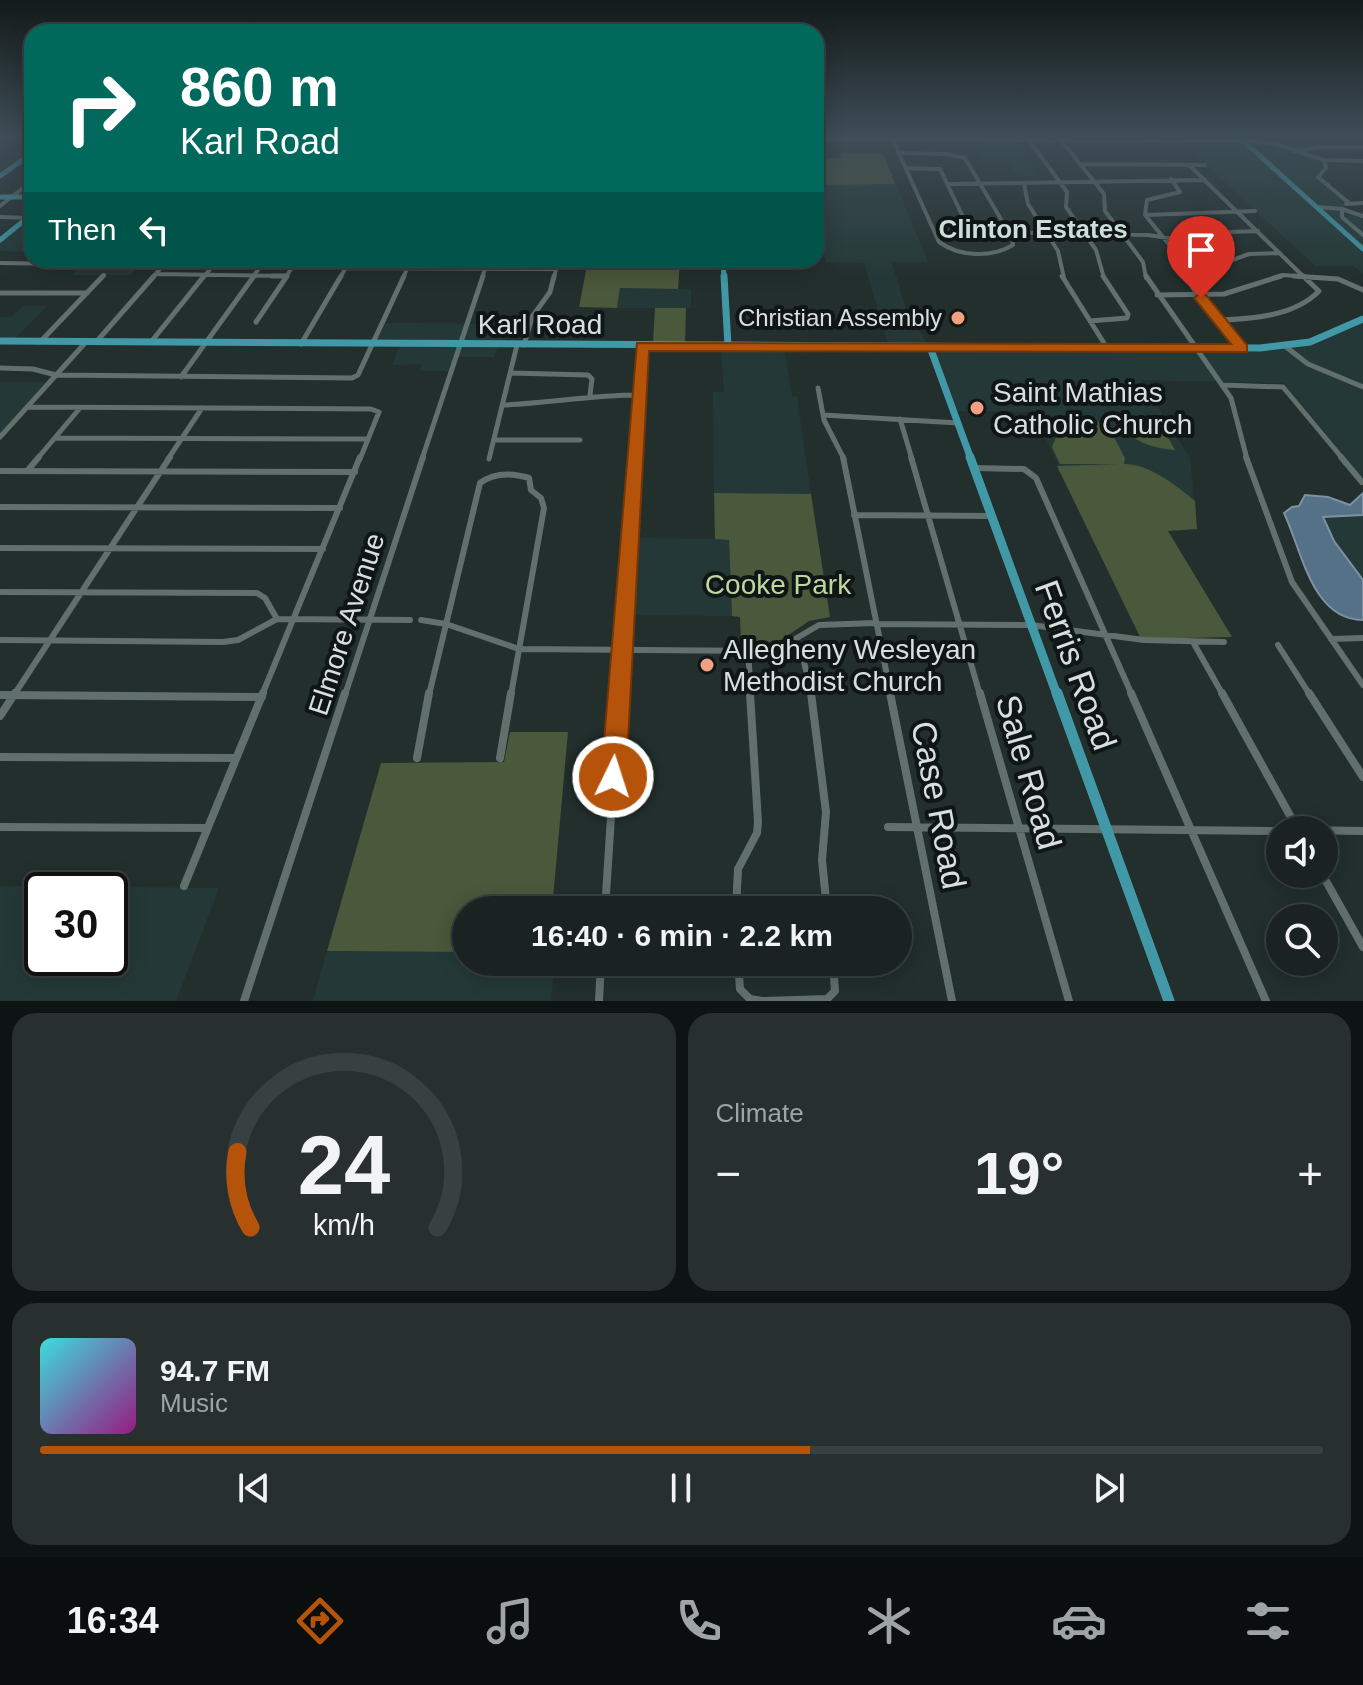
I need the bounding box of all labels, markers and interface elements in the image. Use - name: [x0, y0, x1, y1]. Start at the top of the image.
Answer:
- text: 860 m: [180, 55, 339, 118]
- icon: right: [48, 56, 152, 160]
- text: Karl Road: [180, 121, 340, 162]
- icon: left: [132, 208, 176, 252]
- text: Then: [48, 213, 116, 246]
- district label: Clinton Estates: [938, 214, 1128, 244]
- pin: [1167, 216, 1235, 298]
- icon: arrive: [1179, 228, 1223, 272]
- place label: Christian Assembly: [738, 304, 942, 331]
- street label: Karl Road: [478, 309, 602, 340]
- marker: Christian Assembly: [949, 309, 967, 327]
- place label: Saint Mathias Catholic Church: [993, 377, 1192, 440]
- marker: Saint Mathias Catholic Church: [968, 399, 986, 417]
- street label: Elmore Avenue: [302, 529, 390, 719]
- park label: Cooke Park: [705, 569, 852, 600]
- street label: Ferris Road: [1028, 575, 1124, 755]
- place label: Allegheny Wesleyan Methodist Church: [723, 634, 976, 697]
- marker: Allegheny Wesleyan Methodist Church: [698, 656, 716, 674]
- street label: Sale Road: [989, 690, 1069, 854]
- street label: Case Road: [904, 718, 974, 892]
- position arrow: [571, 735, 655, 819]
- map controls: [1266, 816, 1338, 976]
- button: sound: [1266, 816, 1338, 888]
- speed limit sign: 30: [24, 872, 128, 976]
- button: search: [1266, 904, 1338, 976]
- text: 16:40 · 6 min · 2.2 km: [531, 919, 833, 952]
- text: Climate: [716, 1098, 804, 1128]
- text: 24: [297, 1119, 390, 1212]
- text: 19°: [974, 1140, 1065, 1207]
- text: −: [716, 1149, 741, 1198]
- text: +: [1297, 1149, 1323, 1198]
- text: km/h: [313, 1209, 375, 1241]
- text: 94.7 FM: [160, 1354, 270, 1387]
- text: Music: [160, 1388, 228, 1418]
- icon: previous: [232, 1466, 276, 1510]
- icon: pause: [659, 1466, 703, 1510]
- icon: next: [1087, 1466, 1131, 1510]
- icon: directions: [292, 1593, 348, 1649]
- icon: music: [482, 1593, 538, 1649]
- icon: phone: [671, 1593, 727, 1649]
- icon: climate: [861, 1593, 917, 1649]
- icon: car: [1051, 1593, 1107, 1649]
- icon: filters: [1240, 1593, 1296, 1649]
- text: 16:34: [67, 1600, 159, 1641]

